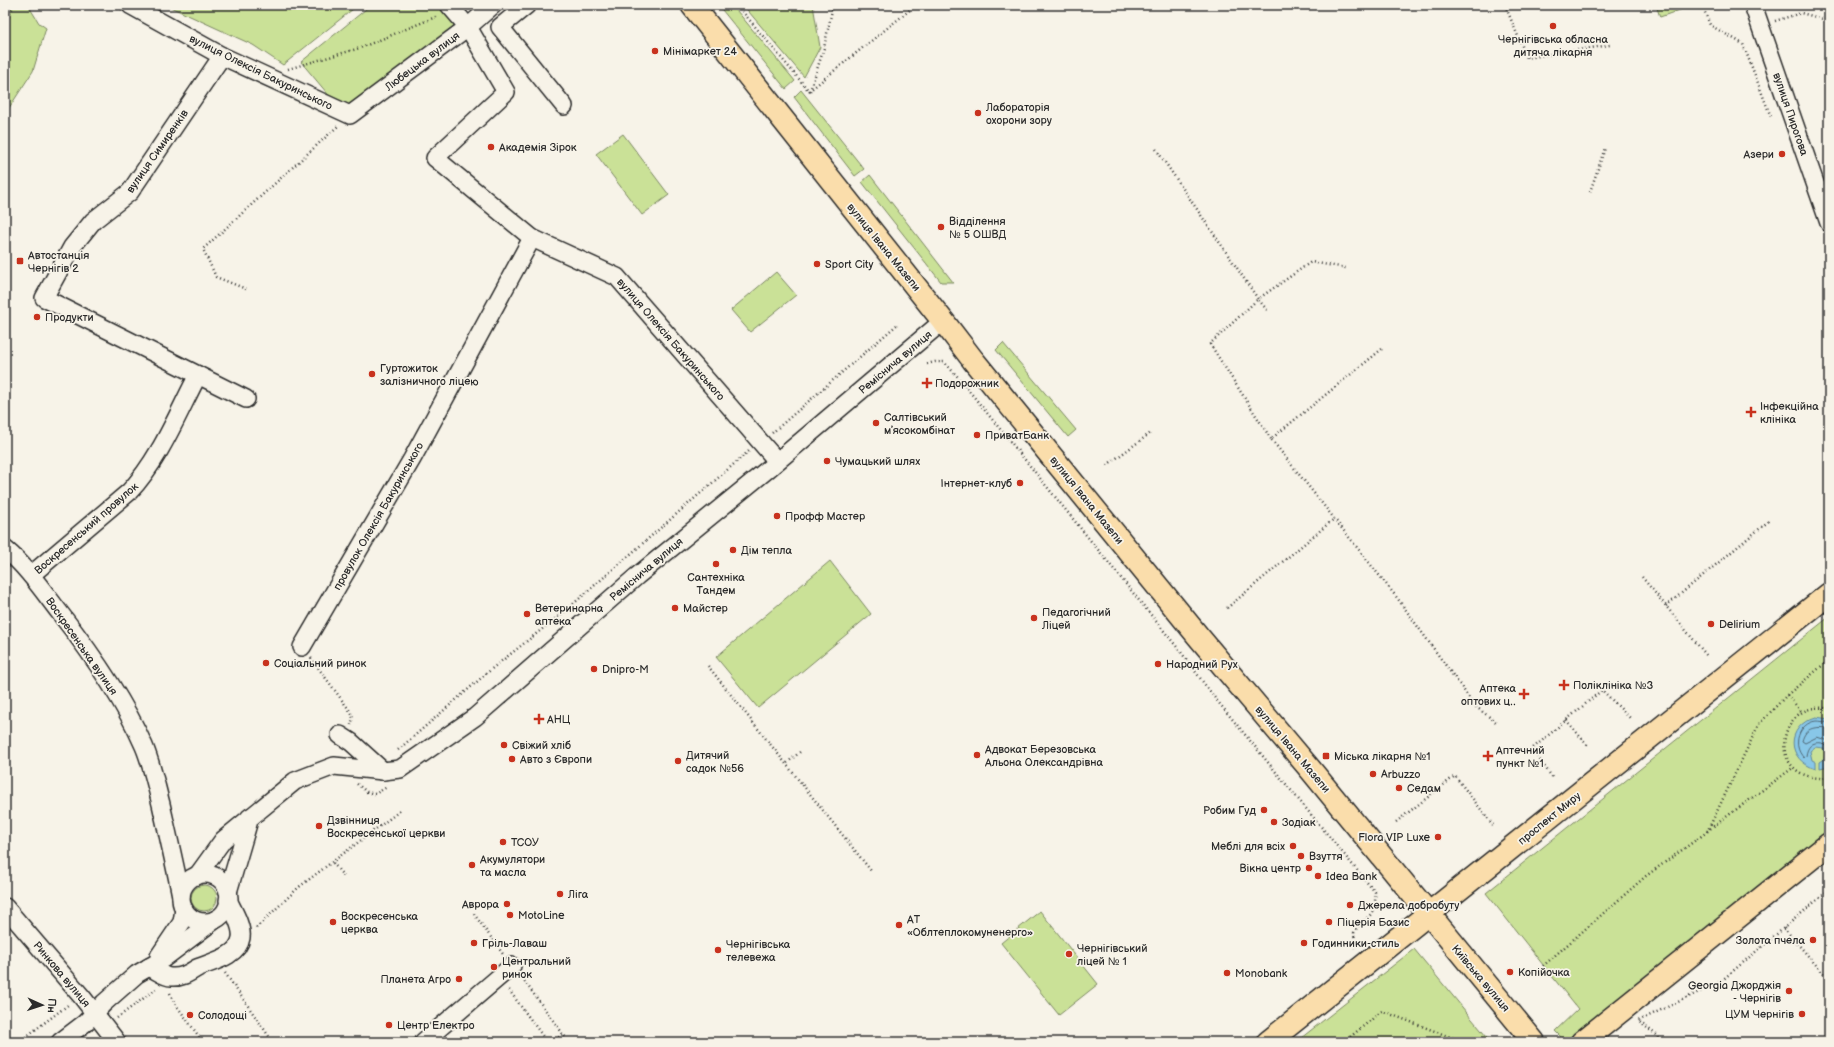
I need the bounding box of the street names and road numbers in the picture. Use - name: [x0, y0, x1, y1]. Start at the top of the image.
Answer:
- street label: Любецька вулиця: [382, 29, 462, 94]
- street label: вулиця Олексія Бакуринського: [187, 32, 335, 113]
- street label: вулиця Пирогова: [1770, 71, 1811, 158]
- street label: вулиця Симиренків: [124, 107, 191, 195]
- street label: вулиця Івана Мазепи: [844, 201, 923, 294]
- street label: вулиця Олексія Бакуринського: [614, 276, 727, 403]
- street label: Реміснича вулиця: [856, 328, 935, 397]
- street label: провулок Олексія Бакуринського: [331, 440, 426, 593]
- street label: вулиця Івана Мазепи: [1047, 454, 1126, 547]
- street label: Воскресенський провулок: [32, 480, 141, 577]
- street label: Реміснича вулиця: [607, 535, 686, 604]
- street label: Воскресенська вулиця: [43, 595, 120, 697]
- street label: вулиця Івана Мазепи: [1252, 703, 1333, 795]
- street label: проспект Миру: [1515, 789, 1583, 848]
- street label: Ринкова вулиця: [30, 939, 93, 1010]
- street label: Київська вулиця: [1449, 942, 1512, 1014]

